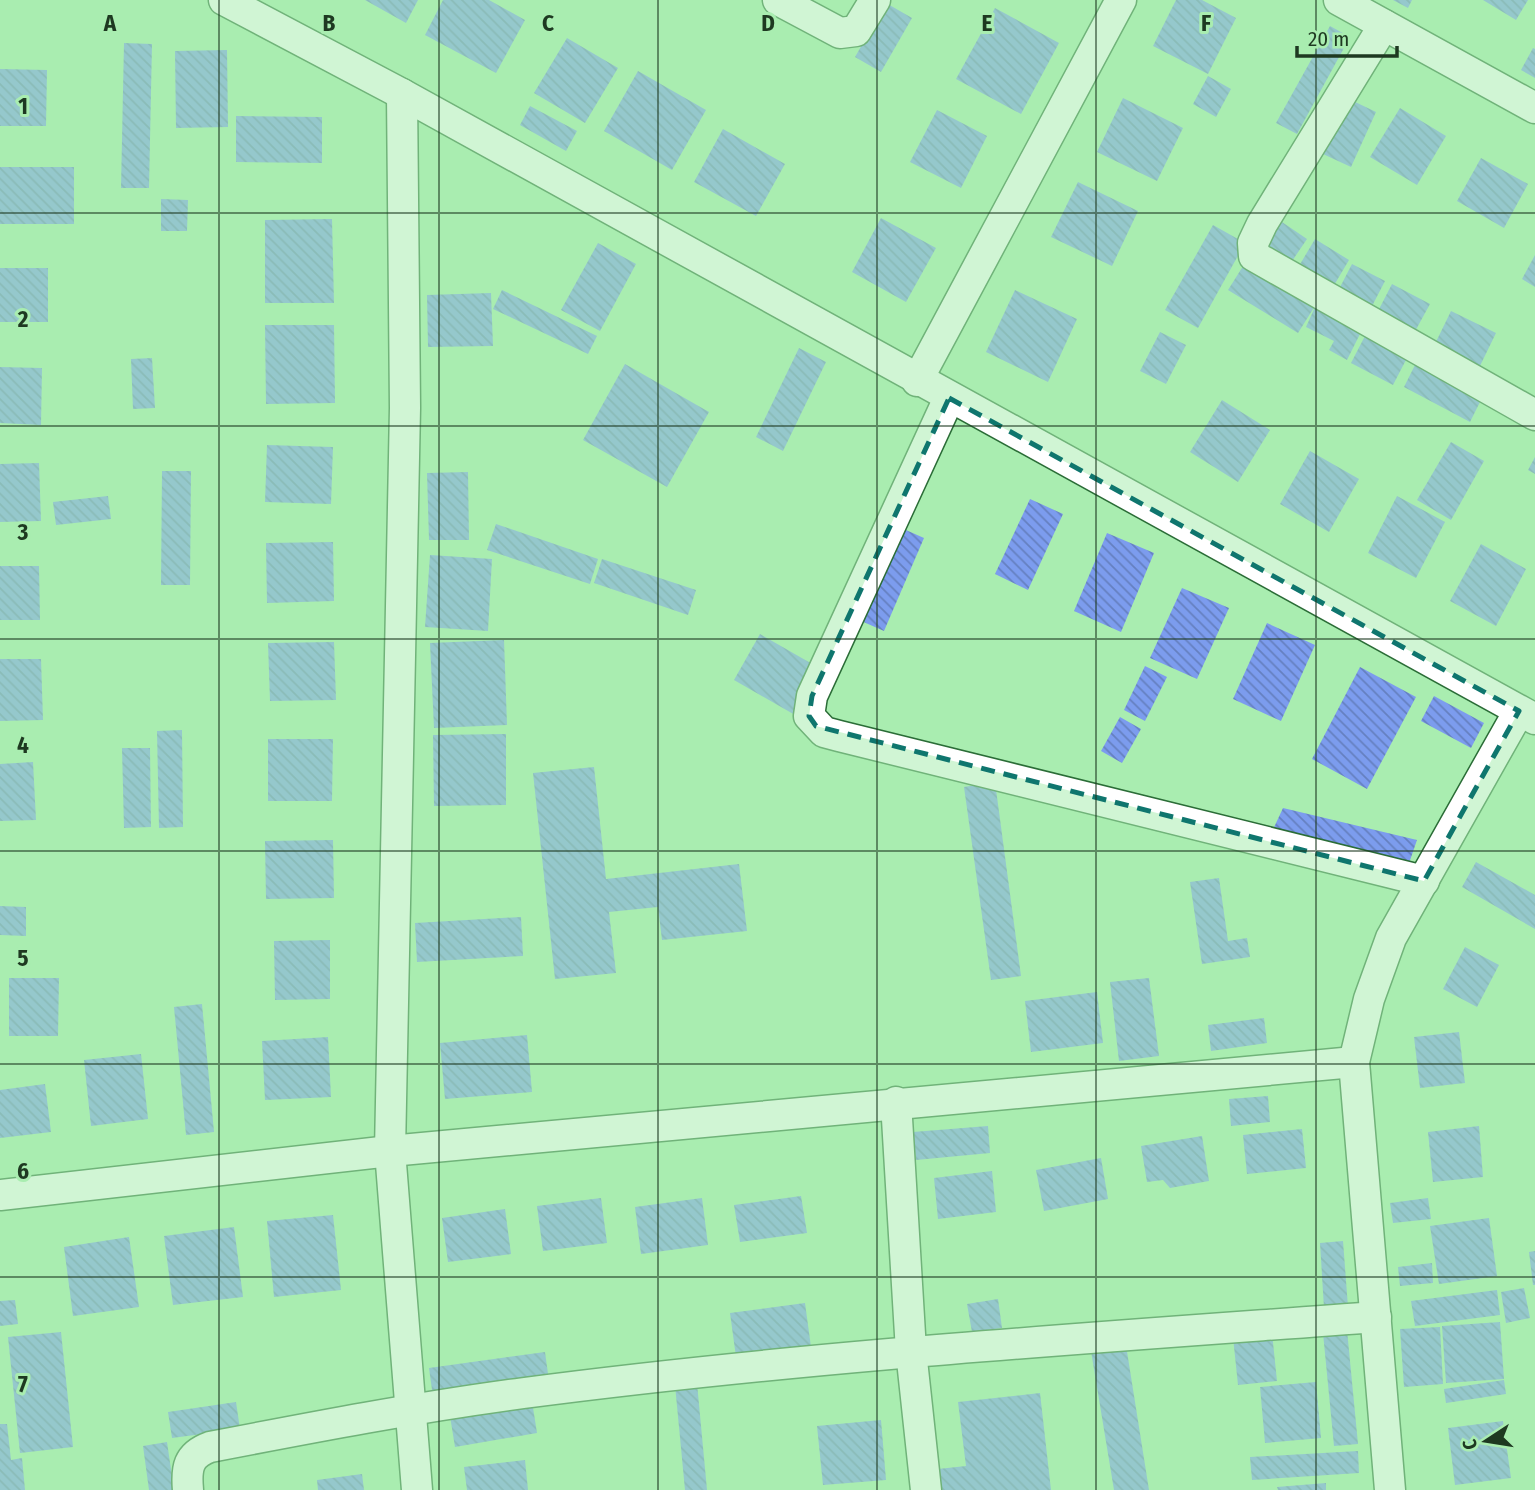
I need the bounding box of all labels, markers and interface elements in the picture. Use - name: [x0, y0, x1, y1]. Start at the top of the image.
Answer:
- text: A: [103, 9, 117, 37]
- text: B: [323, 9, 336, 37]
- text: C: [542, 9, 554, 37]
- text: D: [761, 9, 775, 37]
- text: E: [982, 9, 993, 37]
- text: F: [1201, 9, 1211, 37]
- scale bar: [1297, 14, 1397, 58]
- text: 20 m: [1308, 26, 1349, 52]
- text: 1: [18, 92, 28, 120]
- text: 2: [17, 305, 29, 333]
- text: 3: [17, 518, 29, 546]
- text: 4: [17, 731, 29, 759]
- text: 5: [17, 944, 29, 972]
- text: 6: [17, 1157, 29, 1185]
- text: 7: [18, 1370, 28, 1398]
- north arrow: [1451, 1406, 1521, 1476]
- text: С: [1458, 1437, 1482, 1452]

